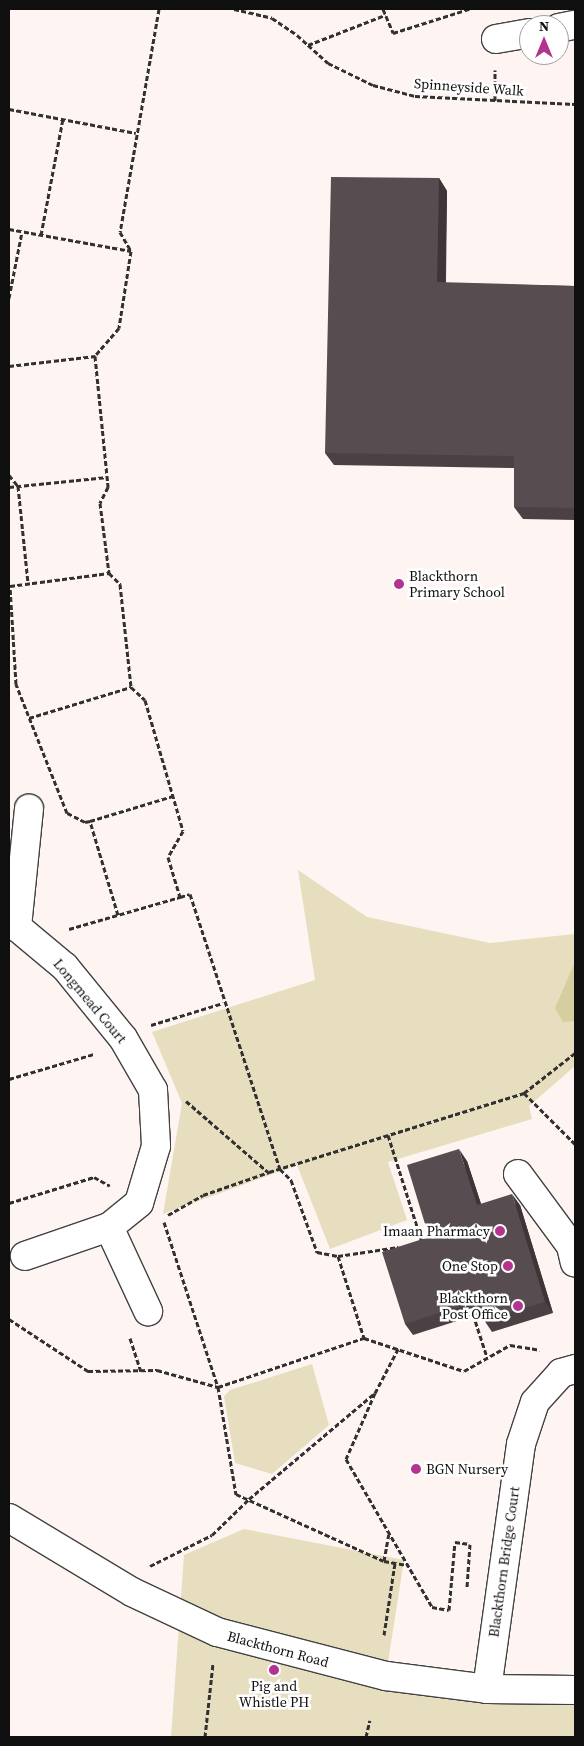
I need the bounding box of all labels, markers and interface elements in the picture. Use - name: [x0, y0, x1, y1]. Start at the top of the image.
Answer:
- north arrow: [519, 15, 569, 65]
- text: N: [539, 16, 549, 36]
- street label: Spinneyside Walk: [413, 75, 525, 99]
- place label: Blackthorn Primary School: [409, 568, 505, 600]
- marker: Blackthorn Primary School: [393, 578, 405, 590]
- street label: Longmead Court: [50, 955, 130, 1047]
- place label: Imaan Pharmacy: [383, 1223, 490, 1239]
- marker: Imaan Pharmacy: [494, 1225, 506, 1237]
- place label: One Stop: [442, 1258, 498, 1274]
- marker: One Stop: [502, 1260, 514, 1272]
- place label: Blackthorn Post Office: [439, 1290, 508, 1322]
- marker: Blackthorn Post Office: [512, 1300, 524, 1312]
- place label: BGN Nursery: [426, 1461, 508, 1477]
- marker: BGN Nursery: [410, 1463, 422, 1475]
- street label: Blackthorn Bridge Court: [485, 1486, 523, 1638]
- street label: Blackthorn Road: [226, 1627, 330, 1671]
- marker: Pig and Whistle PH: [268, 1664, 280, 1676]
- place label: Pig and Whistle PH: [239, 1678, 309, 1710]

